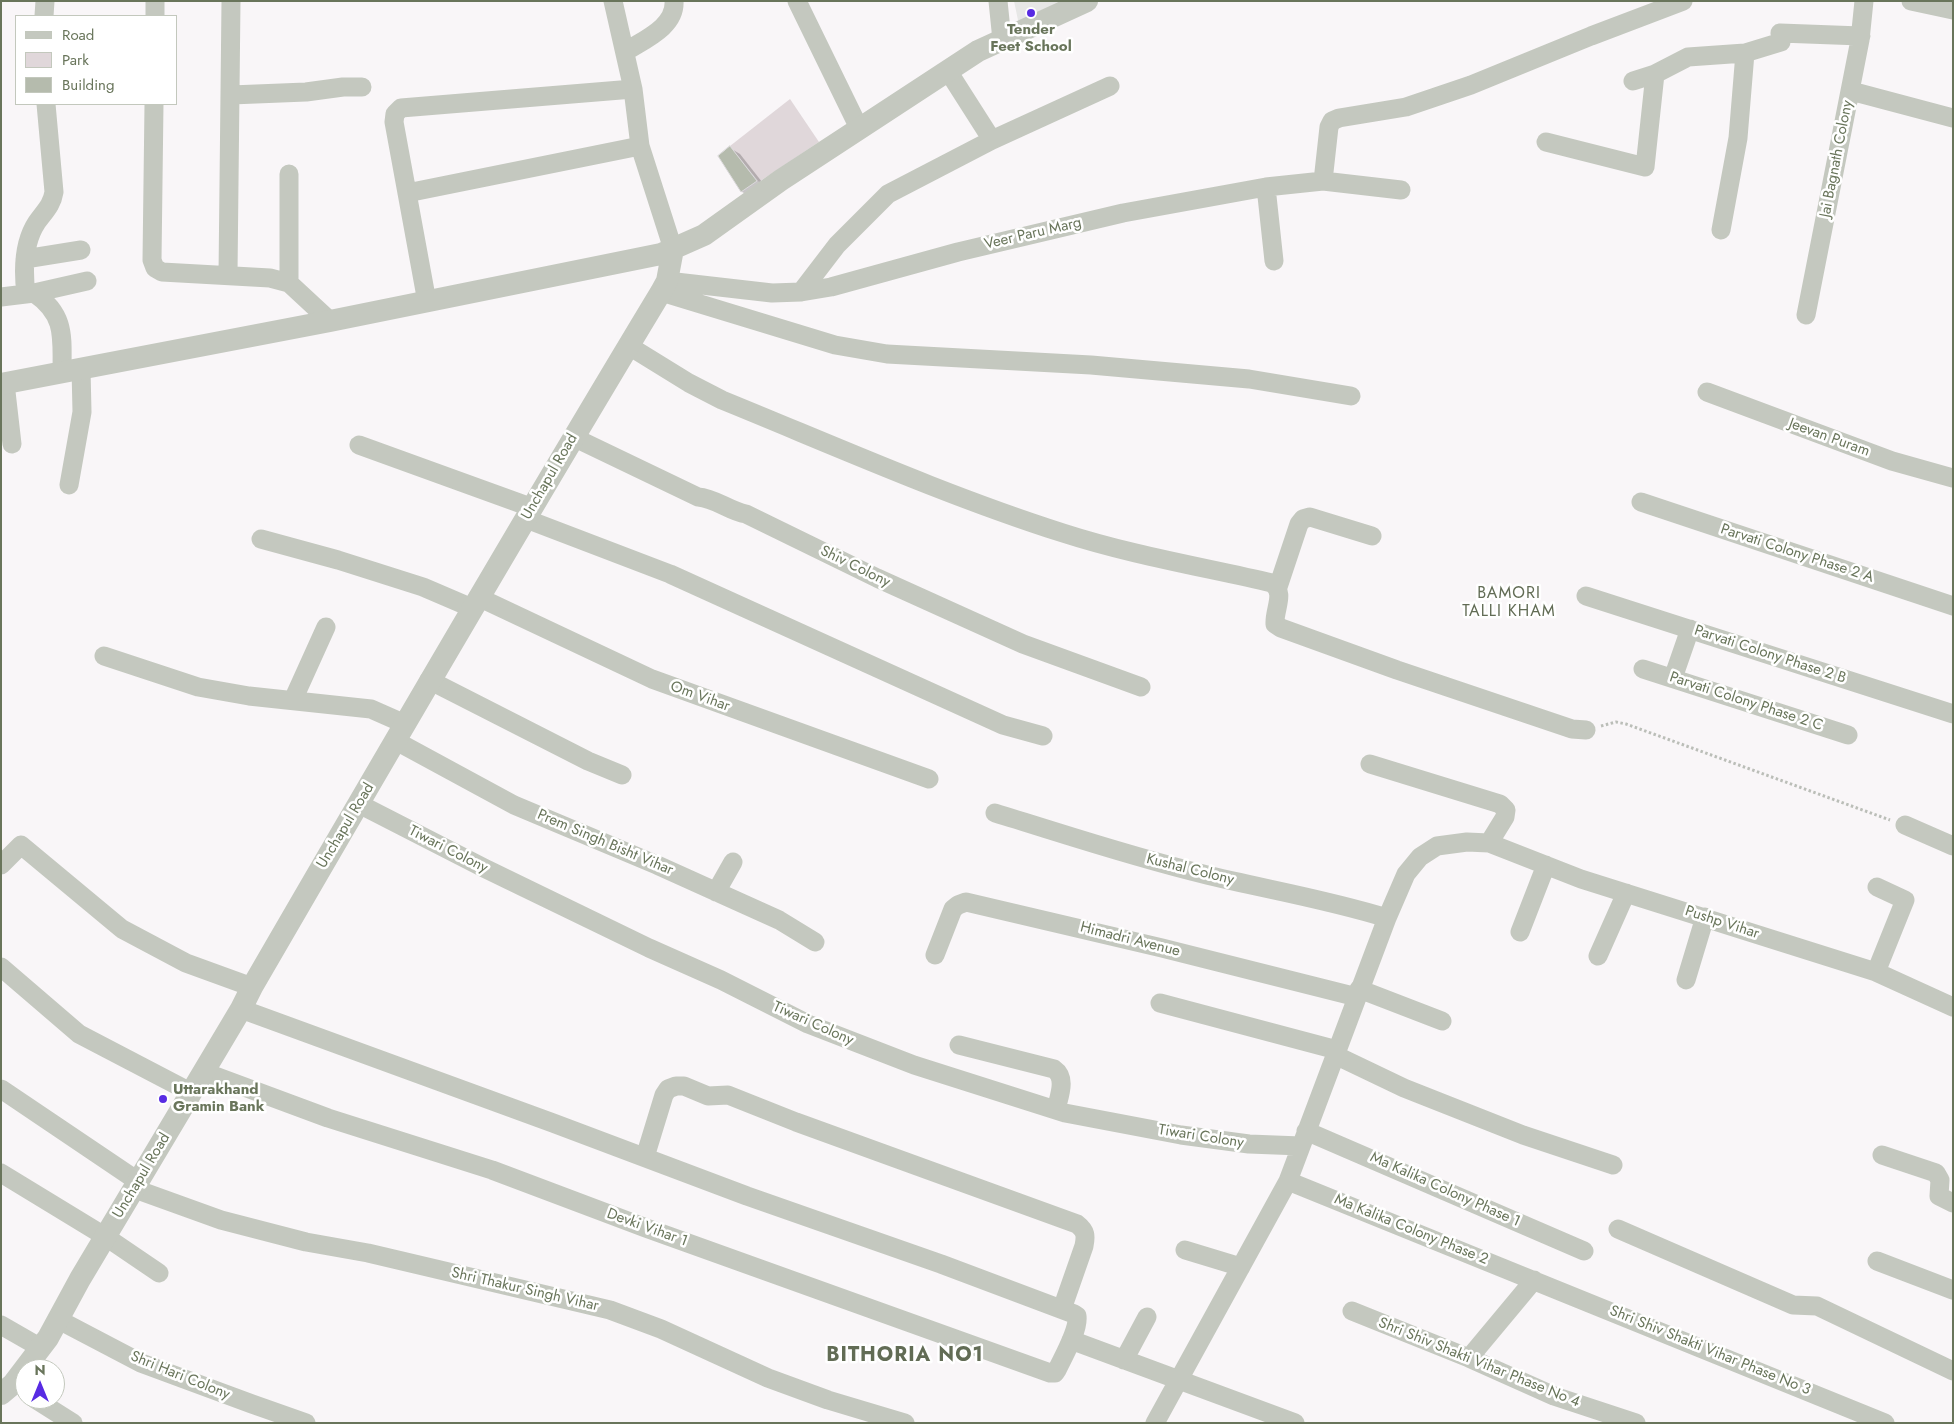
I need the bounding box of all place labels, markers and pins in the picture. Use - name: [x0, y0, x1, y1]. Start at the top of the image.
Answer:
- marker: Tender Feet School: [1025, 7, 1037, 19]
- place label: Tender Feet School: [990, 21, 1072, 56]
- place label: Uttarakhand Gramin Bank: [173, 1081, 264, 1116]
- marker: Uttarakhand Gramin Bank: [157, 1093, 169, 1105]

